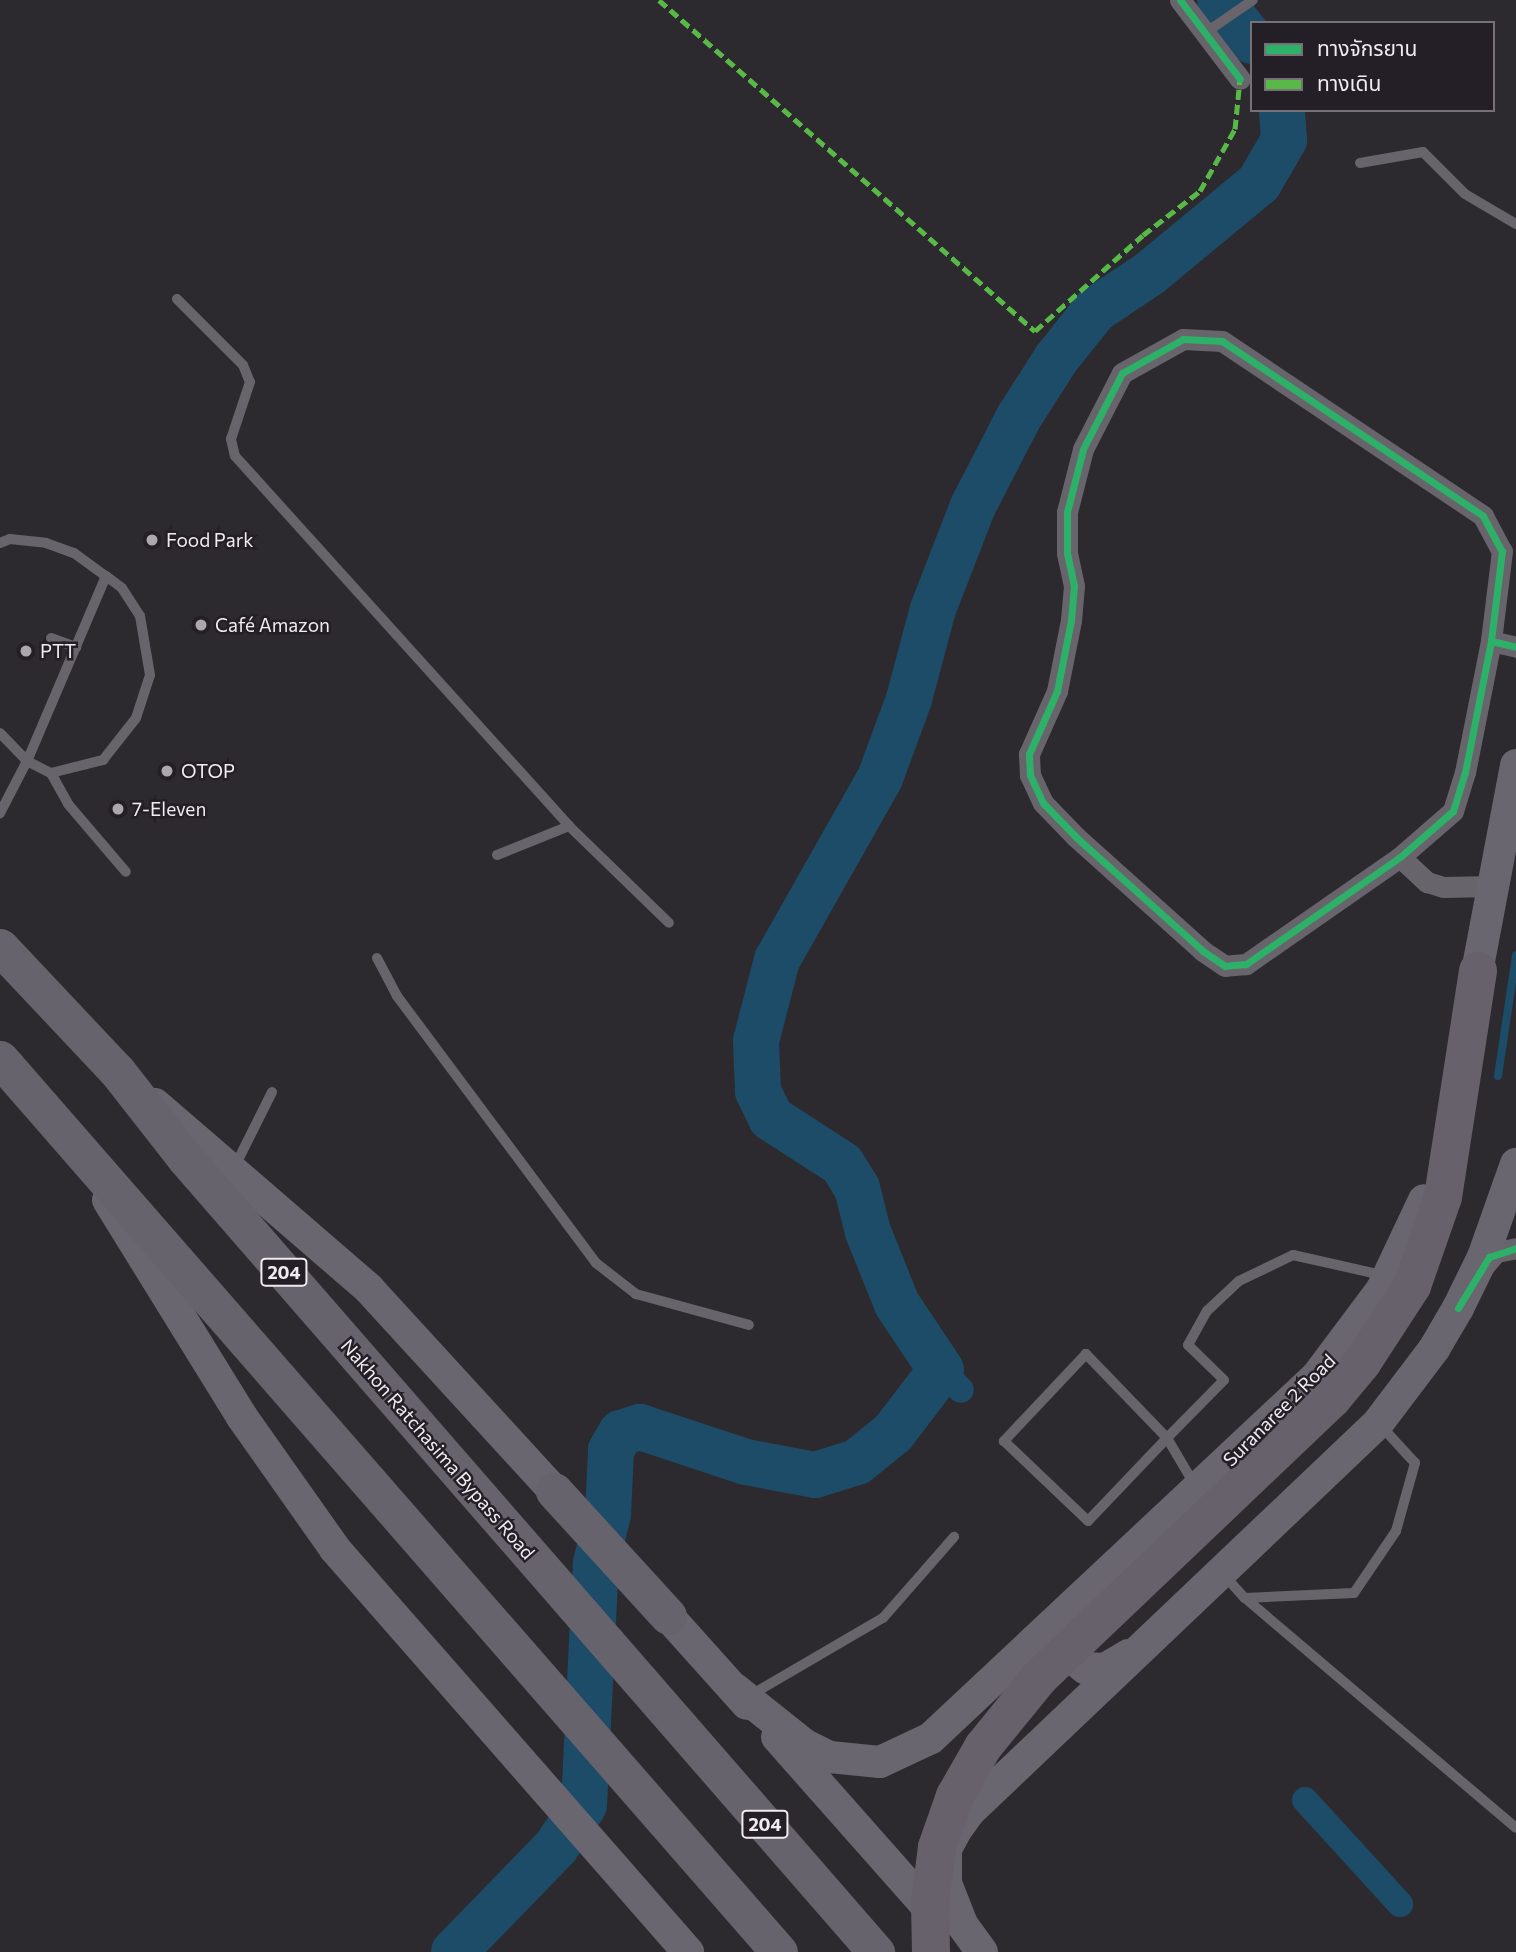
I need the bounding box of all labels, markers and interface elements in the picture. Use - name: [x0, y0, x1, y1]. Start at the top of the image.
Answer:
- legend: [1250, 21, 1495, 112]
- text: ทางจักรยาน: [1317, 35, 1418, 60]
- text: ทางเดิน: [1317, 70, 1381, 95]
- place label: Food Park: [166, 529, 254, 551]
- marker: Food Park: [144, 532, 160, 548]
- place label: Café Amazon: [215, 614, 330, 636]
- marker: Café Amazon: [193, 617, 209, 633]
- place label: PTT: [40, 640, 76, 662]
- marker: PTT: [18, 643, 34, 659]
- place label: OTOP: [181, 760, 235, 782]
- marker: OTOP: [159, 763, 175, 779]
- place label: 7-Eleven: [132, 798, 206, 820]
- marker: 7-Eleven: [110, 801, 126, 817]
- road number: 204: [260, 1258, 308, 1287]
- street label: Nakhon Ratchasima Bypass Road: [336, 1334, 540, 1564]
- street label: Suranaree 2 Road: [1218, 1349, 1340, 1471]
- road number: 204: [740, 1810, 790, 1838]

